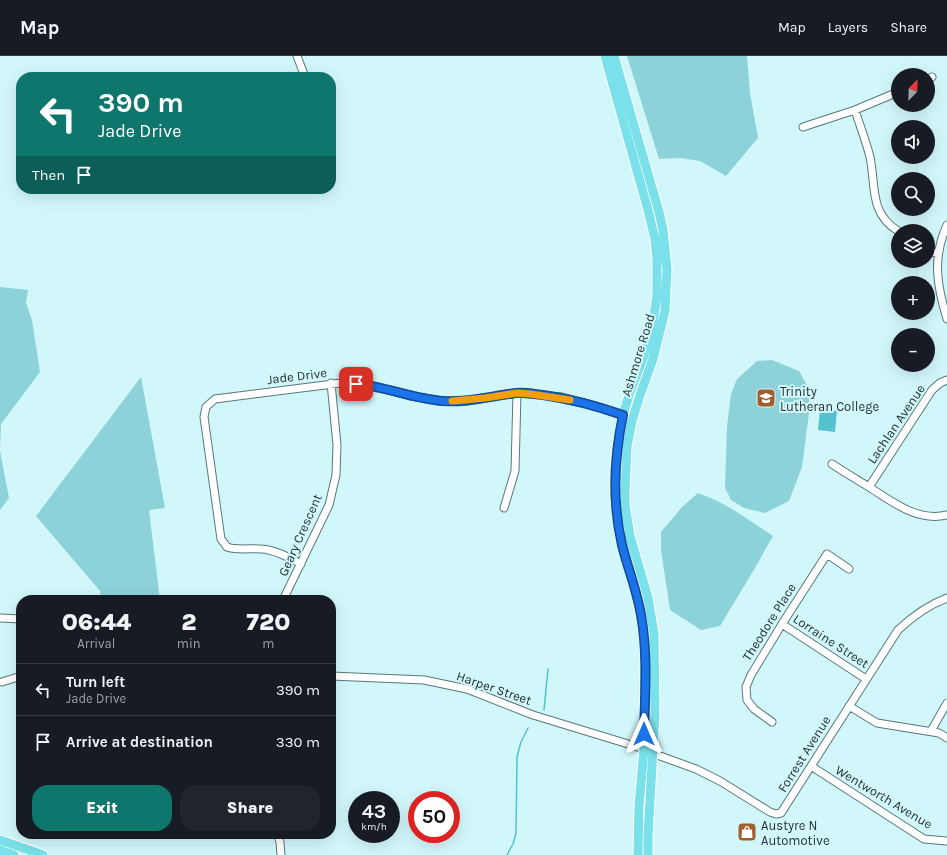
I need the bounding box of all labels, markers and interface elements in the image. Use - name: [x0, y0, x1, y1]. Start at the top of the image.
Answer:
- text: Map: [20, 17, 59, 39]
- text: Map: [778, 19, 806, 36]
- text: Layers: [828, 19, 868, 36]
- text: Share: [890, 19, 927, 36]
- north arrow: [891, 68, 935, 112]
- map controls: [891, 68, 935, 372]
- text: 390 m: [98, 86, 184, 119]
- icon: left: [32, 88, 84, 140]
- text: Jade Drive: [98, 120, 181, 142]
- button: sound: [891, 120, 935, 164]
- icon: arrive: [73, 164, 95, 186]
- text: Then: [32, 166, 65, 184]
- button: search: [891, 172, 935, 216]
- button: layers: [891, 224, 935, 268]
- button: +: [891, 276, 935, 320]
- street label: Ashmore Road: [618, 312, 658, 398]
- button: −: [891, 328, 935, 372]
- street label: Jade Drive: [266, 365, 328, 387]
- pin: [339, 367, 373, 401]
- icon: arrive: [345, 373, 367, 395]
- street label: Lachlan Avenue: [864, 381, 928, 466]
- place label: Trinity Lutheran College: [780, 384, 880, 414]
- school or university icon: Trinity Lutheran College: [755, 387, 777, 409]
- street label: Geary Crescent: [275, 492, 325, 578]
- street label: Theodore Place: [739, 580, 799, 664]
- text: 06:44: [62, 608, 131, 636]
- text: 2: [181, 608, 196, 636]
- text: 720: [246, 608, 290, 636]
- street label: Lorraine Street: [790, 611, 872, 671]
- text: Arrival: [77, 636, 115, 651]
- text: min: [177, 636, 201, 651]
- text: m: [262, 636, 274, 651]
- street label: Harper Street: [455, 668, 534, 708]
- text: Turn left: [66, 673, 125, 691]
- icon: left: [32, 679, 54, 701]
- text: 390 m: [276, 681, 320, 699]
- text: Jade Drive: [66, 691, 126, 706]
- position arrow: [623, 713, 665, 755]
- street label: Forrest Avenue: [775, 713, 834, 795]
- icon: arrive: [32, 731, 54, 753]
- text: Arrive at destination: [66, 733, 213, 751]
- text: 330 m: [276, 733, 320, 751]
- street label: Wentworth Avenue: [833, 762, 935, 832]
- button: Exit: [32, 785, 172, 831]
- button: Share: [180, 785, 320, 831]
- speed limit sign: 50: [408, 791, 460, 843]
- text: 43: [362, 800, 386, 823]
- place label: Austyre N Automotive: [761, 818, 830, 848]
- text: km/h: [361, 821, 387, 833]
- shop icon: Austyre N Automotive: [736, 821, 758, 843]

